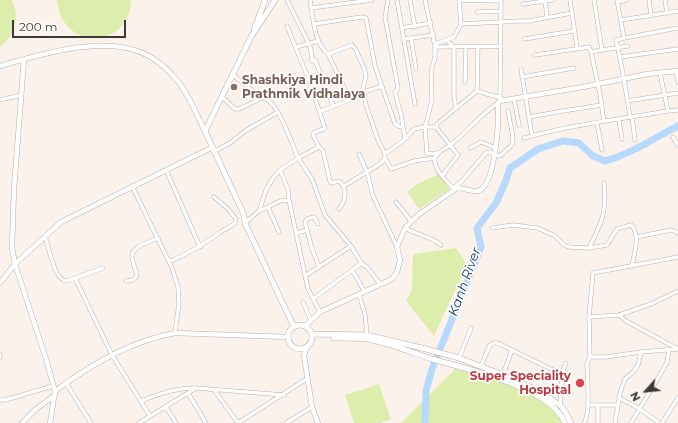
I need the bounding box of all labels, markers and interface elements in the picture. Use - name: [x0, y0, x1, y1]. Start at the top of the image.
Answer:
- scale bar: [14, 12, 128, 38]
- text: 200 m: [19, 19, 58, 34]
- place label: Shashkiya Hindi Prathmik Vidhalaya: [242, 73, 365, 101]
- marker: Shashkiya Hindi Prathmik Vidhalaya: [229, 82, 239, 92]
- water label: Kanh River: [445, 246, 485, 318]
- place label: Super Speciality Hospital: [470, 369, 571, 397]
- north arrow: [626, 371, 666, 411]
- marker: Super Speciality Hospital: [574, 377, 586, 389]
- text: N: [627, 389, 644, 404]

